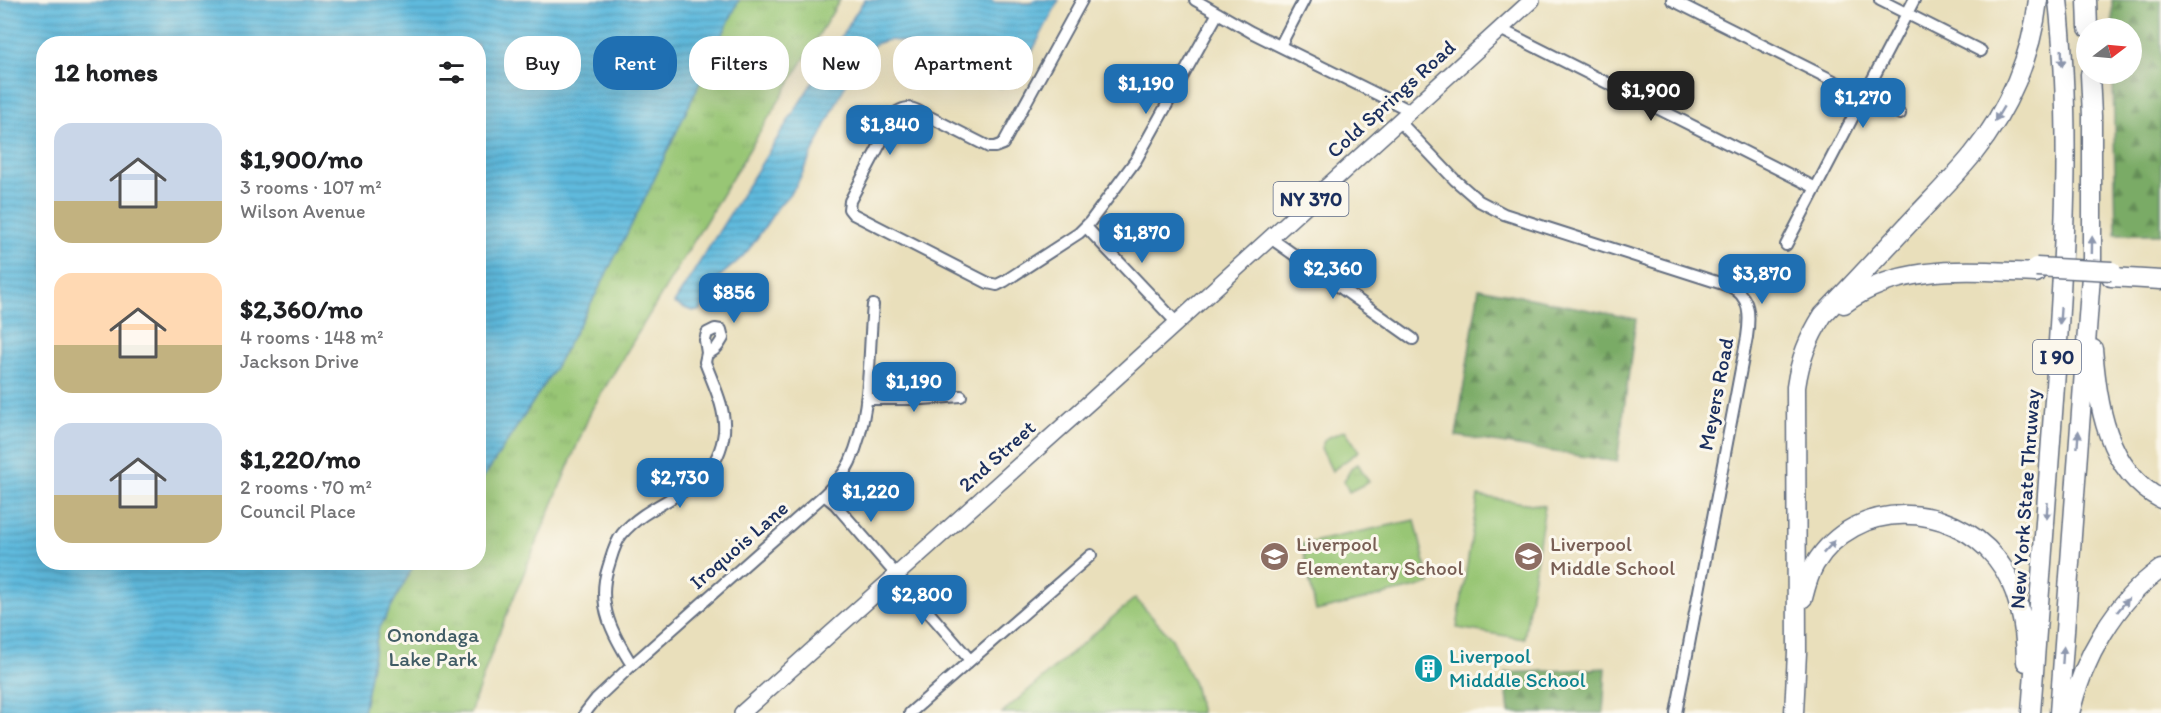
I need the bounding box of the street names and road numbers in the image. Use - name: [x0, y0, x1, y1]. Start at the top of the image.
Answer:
- street label: Cold Springs Road: [1321, 34, 1460, 163]
- road number: NY 370: [1274, 182, 1348, 216]
- street label: Meyers Road: [1692, 335, 1739, 452]
- road number: I 90: [2033, 340, 2081, 374]
- street label: New York State Thruway: [2004, 388, 2045, 610]
- street label: 2nd Street: [953, 415, 1040, 497]
- street label: Iroquois Lane: [684, 495, 793, 594]

